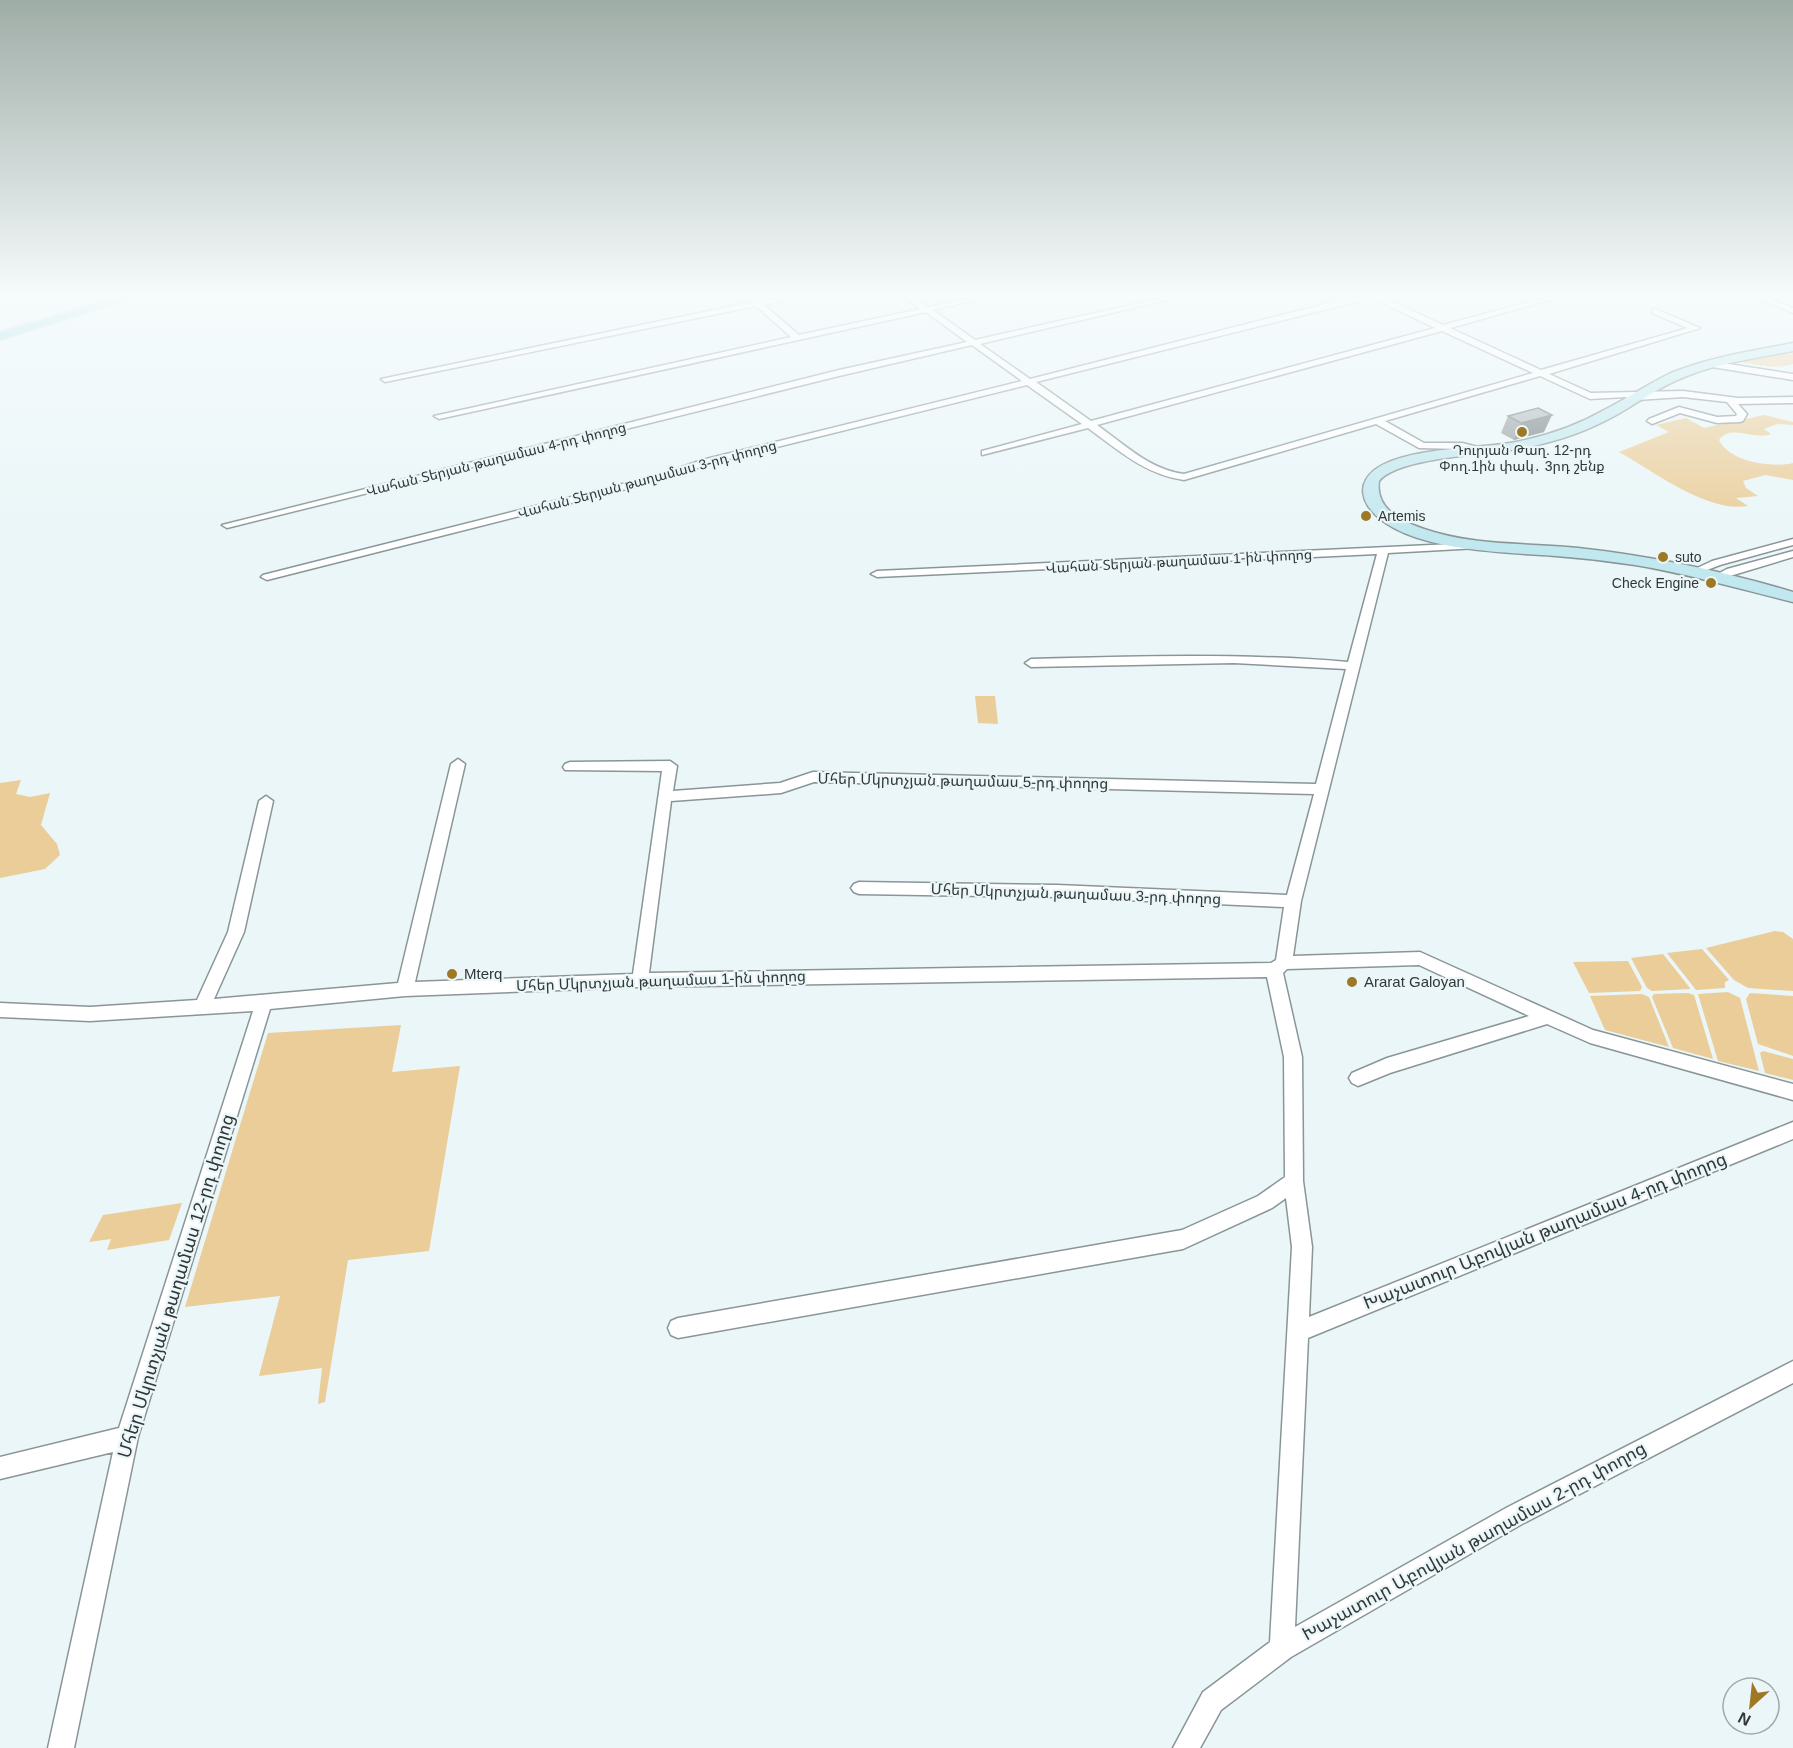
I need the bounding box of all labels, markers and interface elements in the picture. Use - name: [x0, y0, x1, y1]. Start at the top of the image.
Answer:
- street label: Վահան Տերյան թաղամաս 4-րդ փողոց: [364, 419, 628, 499]
- marker: Դուրյան Թաղ. 12-րդ Փող.1ին փակ․ 3րդ շենք: [1515, 425, 1529, 439]
- street label: Վահան Տերյան թաղամաս 3-րդ փողոց: [516, 437, 778, 521]
- place label: Դուրյան Թաղ. 12-րդ Փող.1ին փակ․ 3րդ շենք: [1439, 442, 1605, 474]
- place label: Artemis: [1378, 508, 1425, 524]
- marker: Artemis: [1359, 509, 1373, 523]
- street label: Վահան Տերյան թաղամաս 1-ին փողոց: [1045, 546, 1313, 576]
- place label: suto: [1675, 549, 1702, 565]
- marker: suto: [1656, 550, 1670, 564]
- place label: Check Engine: [1612, 575, 1699, 591]
- marker: Check Engine: [1704, 576, 1718, 590]
- street label: Մհեր Մկրտչյան թաղամաս 5-րդ փողոց: [818, 769, 1108, 793]
- street label: Մհեր Մկրտչյան թաղամաս 3-րդ փողոց: [930, 880, 1222, 908]
- place label: Mterq: [464, 965, 502, 982]
- marker: Mterq: [445, 967, 459, 981]
- street label: Մհեր Մկրտչյան թաղամաս 1-ին փողոց: [516, 967, 806, 995]
- place label: Ararat Galoyan: [1364, 973, 1465, 990]
- marker: Ararat Galoyan: [1345, 975, 1359, 989]
- street label: Մհեր Մկրտչյան թաղամաս 12-րդ փողոց: [114, 1112, 238, 1460]
- street label: Խաչատուր Աբովյան թաղամաս 4-րդ փողոց: [1361, 1149, 1729, 1313]
- street label: Խաչատուր Աբովյան թաղամաս 2-րդ փողոց: [1299, 1438, 1649, 1644]
- north arrow: [1721, 1676, 1781, 1736]
- text: N: [1735, 1709, 1753, 1729]

